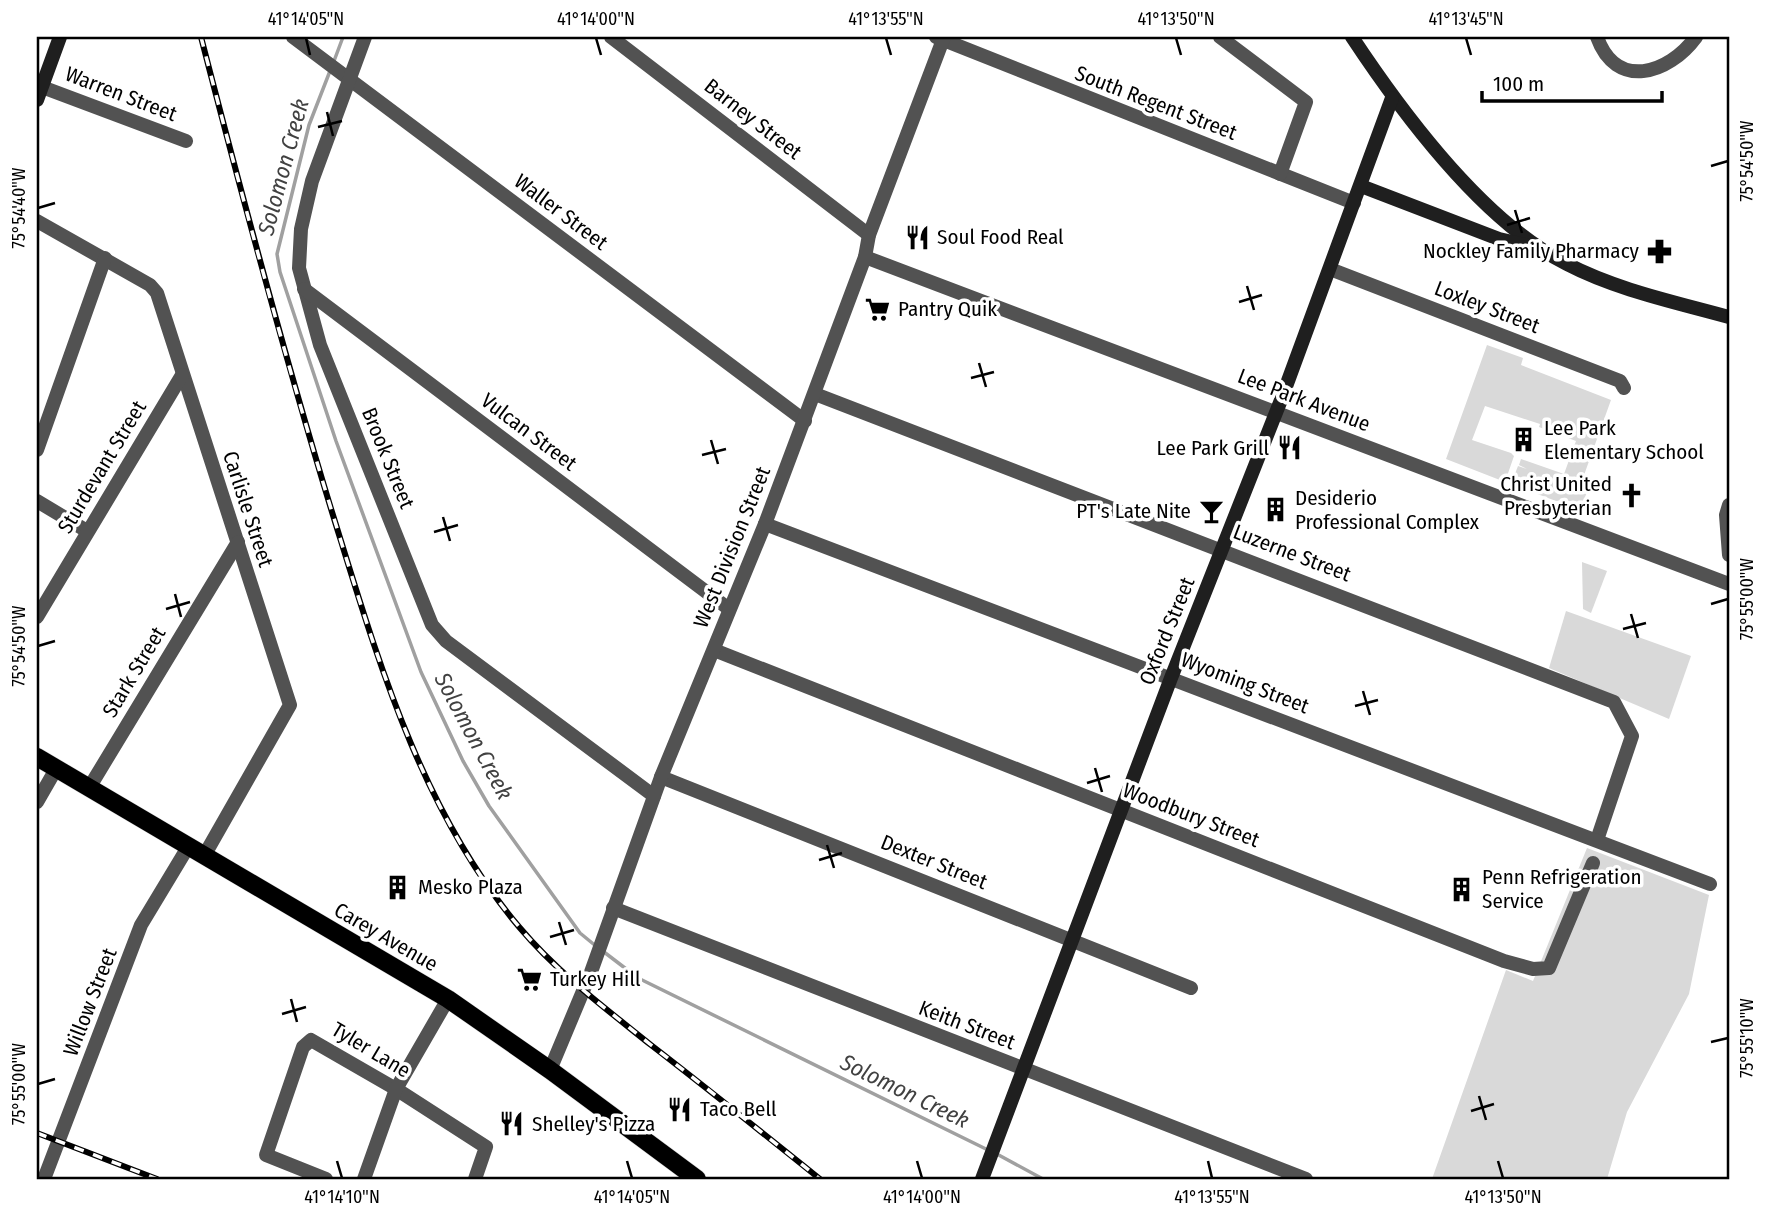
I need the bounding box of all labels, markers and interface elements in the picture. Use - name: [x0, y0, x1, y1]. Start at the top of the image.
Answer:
- text: 41°14'05"N: [268, 8, 344, 30]
- text: 41°14'00"N: [557, 8, 635, 30]
- text: 41°13'55"N: [848, 8, 924, 30]
- text: 41°13'50"N: [1137, 8, 1215, 30]
- text: 41°13'45"N: [1428, 8, 1504, 30]
- street label: South Regent Street: [1071, 60, 1241, 146]
- scale bar: [1482, 60, 1663, 104]
- street label: Warren Street: [62, 61, 181, 127]
- text: 100 m: [1493, 71, 1544, 97]
- street label: Barney Street: [699, 73, 807, 165]
- water label: Solomon Creek: [251, 96, 315, 239]
- text: 75°54'50"W: [1736, 120, 1758, 202]
- text: 75°54'40"W: [8, 167, 30, 248]
- street label: Waller Street: [509, 168, 613, 256]
- restaurant icon: Soul Food Real: [903, 223, 931, 251]
- place label: Soul Food Real: [937, 224, 1064, 250]
- pharmacy icon: Nockley Family Pharmacy: [1645, 237, 1673, 265]
- place label: Nockley Family Pharmacy: [1423, 238, 1640, 264]
- street label: Loxley Street: [1431, 275, 1543, 339]
- supermarket icon: Pantry Quik: [864, 295, 892, 323]
- place label: Pantry Quik: [898, 296, 997, 322]
- street label: Lee Park Avenue: [1234, 363, 1374, 437]
- street label: Vulcan Street: [476, 387, 582, 477]
- street label: Sturdevant Street: [52, 396, 152, 538]
- street label: Brook Street: [356, 404, 420, 512]
- place label: Lee Park Elementary School: [1544, 415, 1704, 465]
- building icon: Lee Park Elementary School: [1510, 426, 1538, 454]
- restaurant icon: Lee Park Grill: [1275, 434, 1303, 462]
- place label: Lee Park Grill: [1157, 435, 1269, 461]
- street label: Carlisle Street: [217, 448, 279, 570]
- street label: West Division Street: [688, 462, 776, 631]
- place label: Christ United Presbyterian: [1500, 471, 1612, 521]
- church icon: Christ United Presbyterian: [1618, 482, 1646, 510]
- place label: Desiderio Professional Complex: [1295, 485, 1480, 535]
- building icon: Desiderio Professional Complex: [1261, 496, 1289, 524]
- bar icon: PT's Late Nite: [1197, 497, 1225, 525]
- place label: PT's Late Nite: [1076, 498, 1191, 524]
- street label: Luzerne Street: [1230, 519, 1355, 587]
- text: 75°55'00"W: [1736, 558, 1758, 640]
- street label: Oxford Street: [1134, 573, 1200, 689]
- text: 75°54'50"W: [8, 605, 30, 687]
- street label: Stark Street: [97, 622, 171, 722]
- street label: Wyoming Street: [1177, 647, 1313, 719]
- water label: Solomon Creek: [428, 667, 519, 804]
- street label: Woodbury Street: [1119, 777, 1263, 853]
- street label: Dexter Street: [877, 829, 991, 895]
- place label: Penn Refrigeration Service: [1482, 864, 1642, 914]
- building icon: Mesko Plaza: [384, 873, 412, 901]
- place label: Mesko Plaza: [418, 874, 523, 900]
- building icon: Penn Refrigeration Service: [1448, 875, 1476, 903]
- street label: Carey Avenue: [330, 897, 442, 977]
- street label: Willow Street: [58, 944, 122, 1060]
- supermarket icon: Turkey Hill: [516, 965, 544, 993]
- place label: Turkey Hill: [550, 966, 641, 992]
- street label: Keith Street: [915, 995, 1019, 1055]
- text: 75°55'10"W: [1736, 998, 1758, 1078]
- street label: Tyler Lane: [327, 1016, 415, 1084]
- text: 75°55'00"W: [8, 1043, 30, 1125]
- water label: Solomon Creek: [835, 1047, 974, 1134]
- restaurant icon: Taco Bell: [666, 1095, 694, 1123]
- place label: Taco Bell: [700, 1096, 777, 1122]
- restaurant icon: Shelley's Pizza: [498, 1110, 526, 1138]
- place label: Shelley's Pizza: [532, 1111, 655, 1137]
- text: 41°14'10"N: [304, 1186, 380, 1208]
- text: 41°14'05"N: [594, 1186, 670, 1208]
- text: 41°14'00"N: [883, 1186, 961, 1208]
- text: 41°13'55"N: [1174, 1186, 1250, 1208]
- text: 41°13'50"N: [1464, 1186, 1542, 1208]

